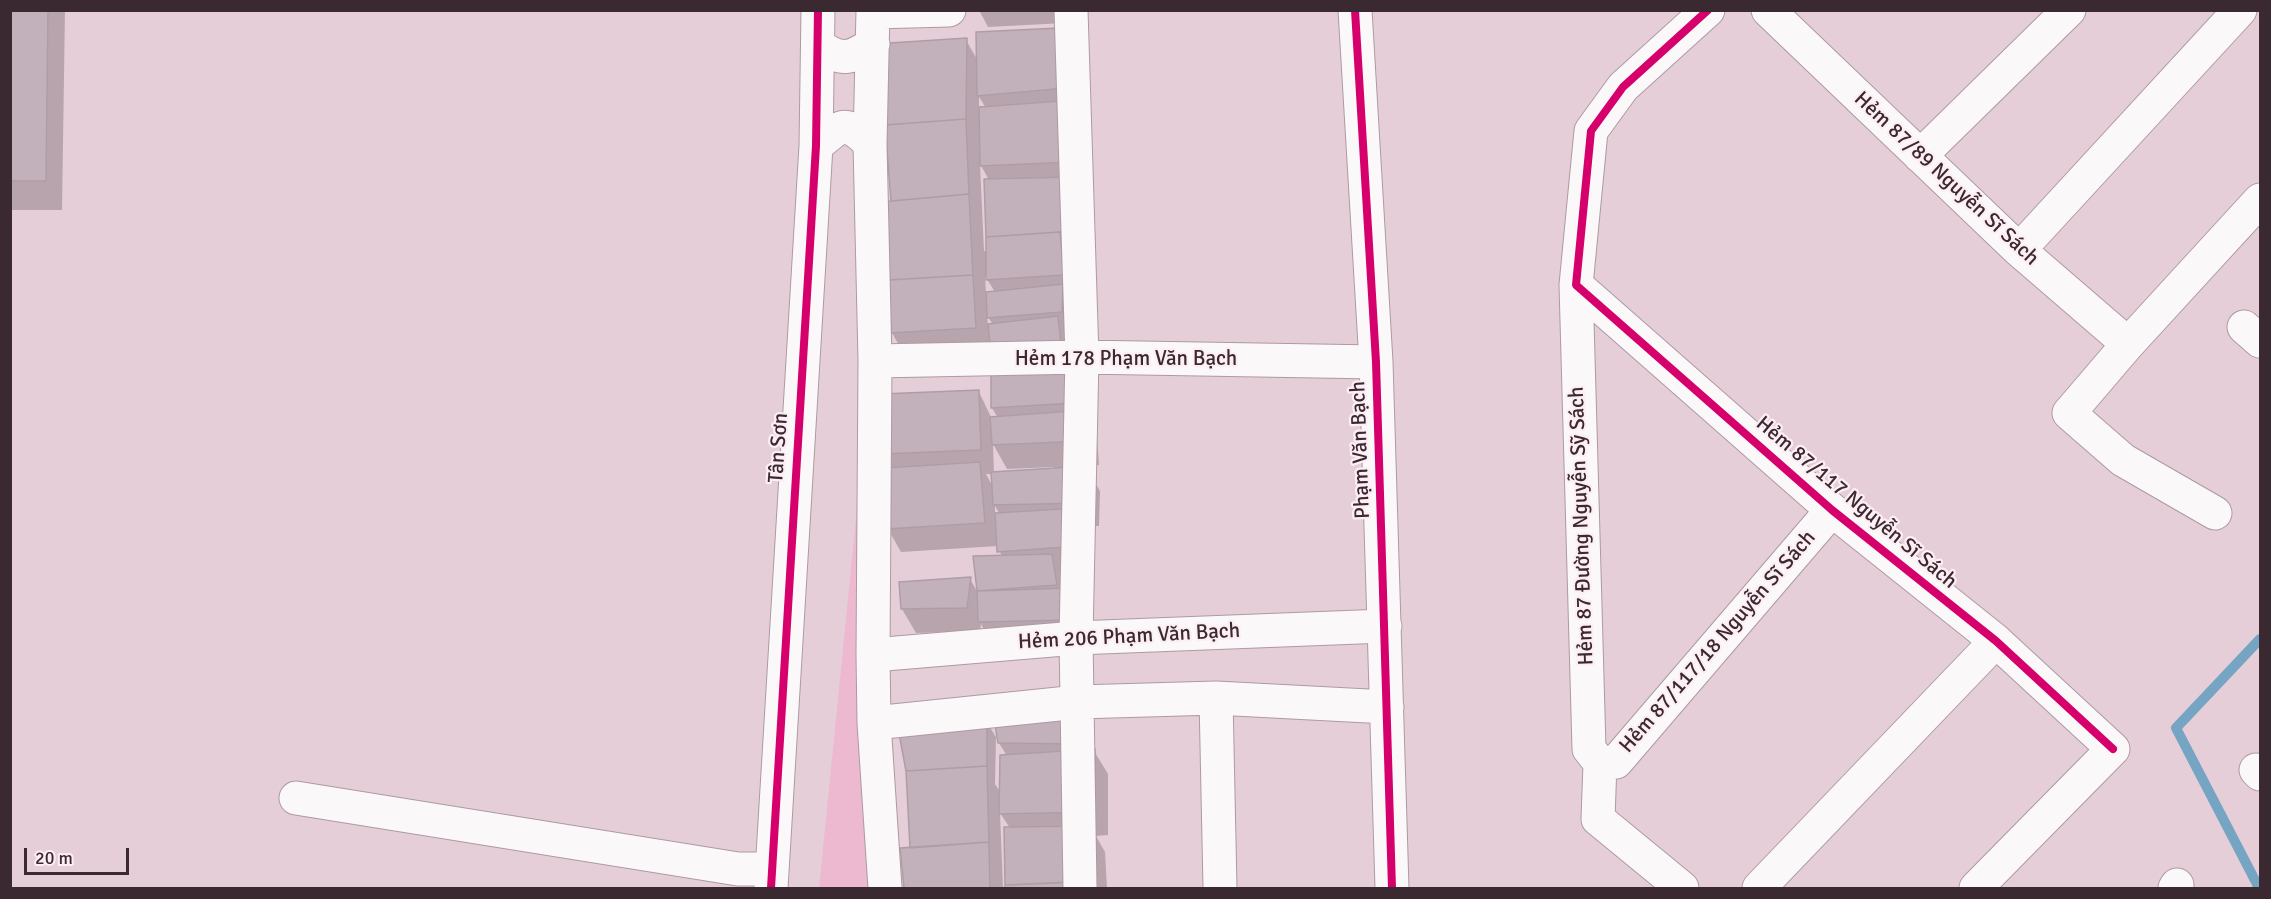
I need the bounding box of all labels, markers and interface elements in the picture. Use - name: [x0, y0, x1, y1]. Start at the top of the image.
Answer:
- street label: Hẻm 87/89 Nguyễn Sĩ Sách: [1848, 87, 2044, 271]
- street label: Hẻm 178 Phạm Văn Bạch: [1015, 346, 1237, 372]
- street label: Phạm Văn Bạch: [1346, 381, 1376, 519]
- street label: Hẻm 87 Đường Nguyễn Sỹ Sách: [1565, 386, 1599, 666]
- street label: Hẻm 87/117 Nguyễn Sĩ Sách: [1750, 411, 1962, 595]
- street label: Tân Sơn: [764, 412, 794, 484]
- street label: Hẻm 87/117/18 Nguyễn Sĩ Sách: [1615, 526, 1821, 758]
- street label: Hẻm 206 Phạm Văn Bạch: [1017, 619, 1241, 655]
- scale bar: [27, 836, 132, 874]
- text: 20 m: [35, 847, 73, 869]

